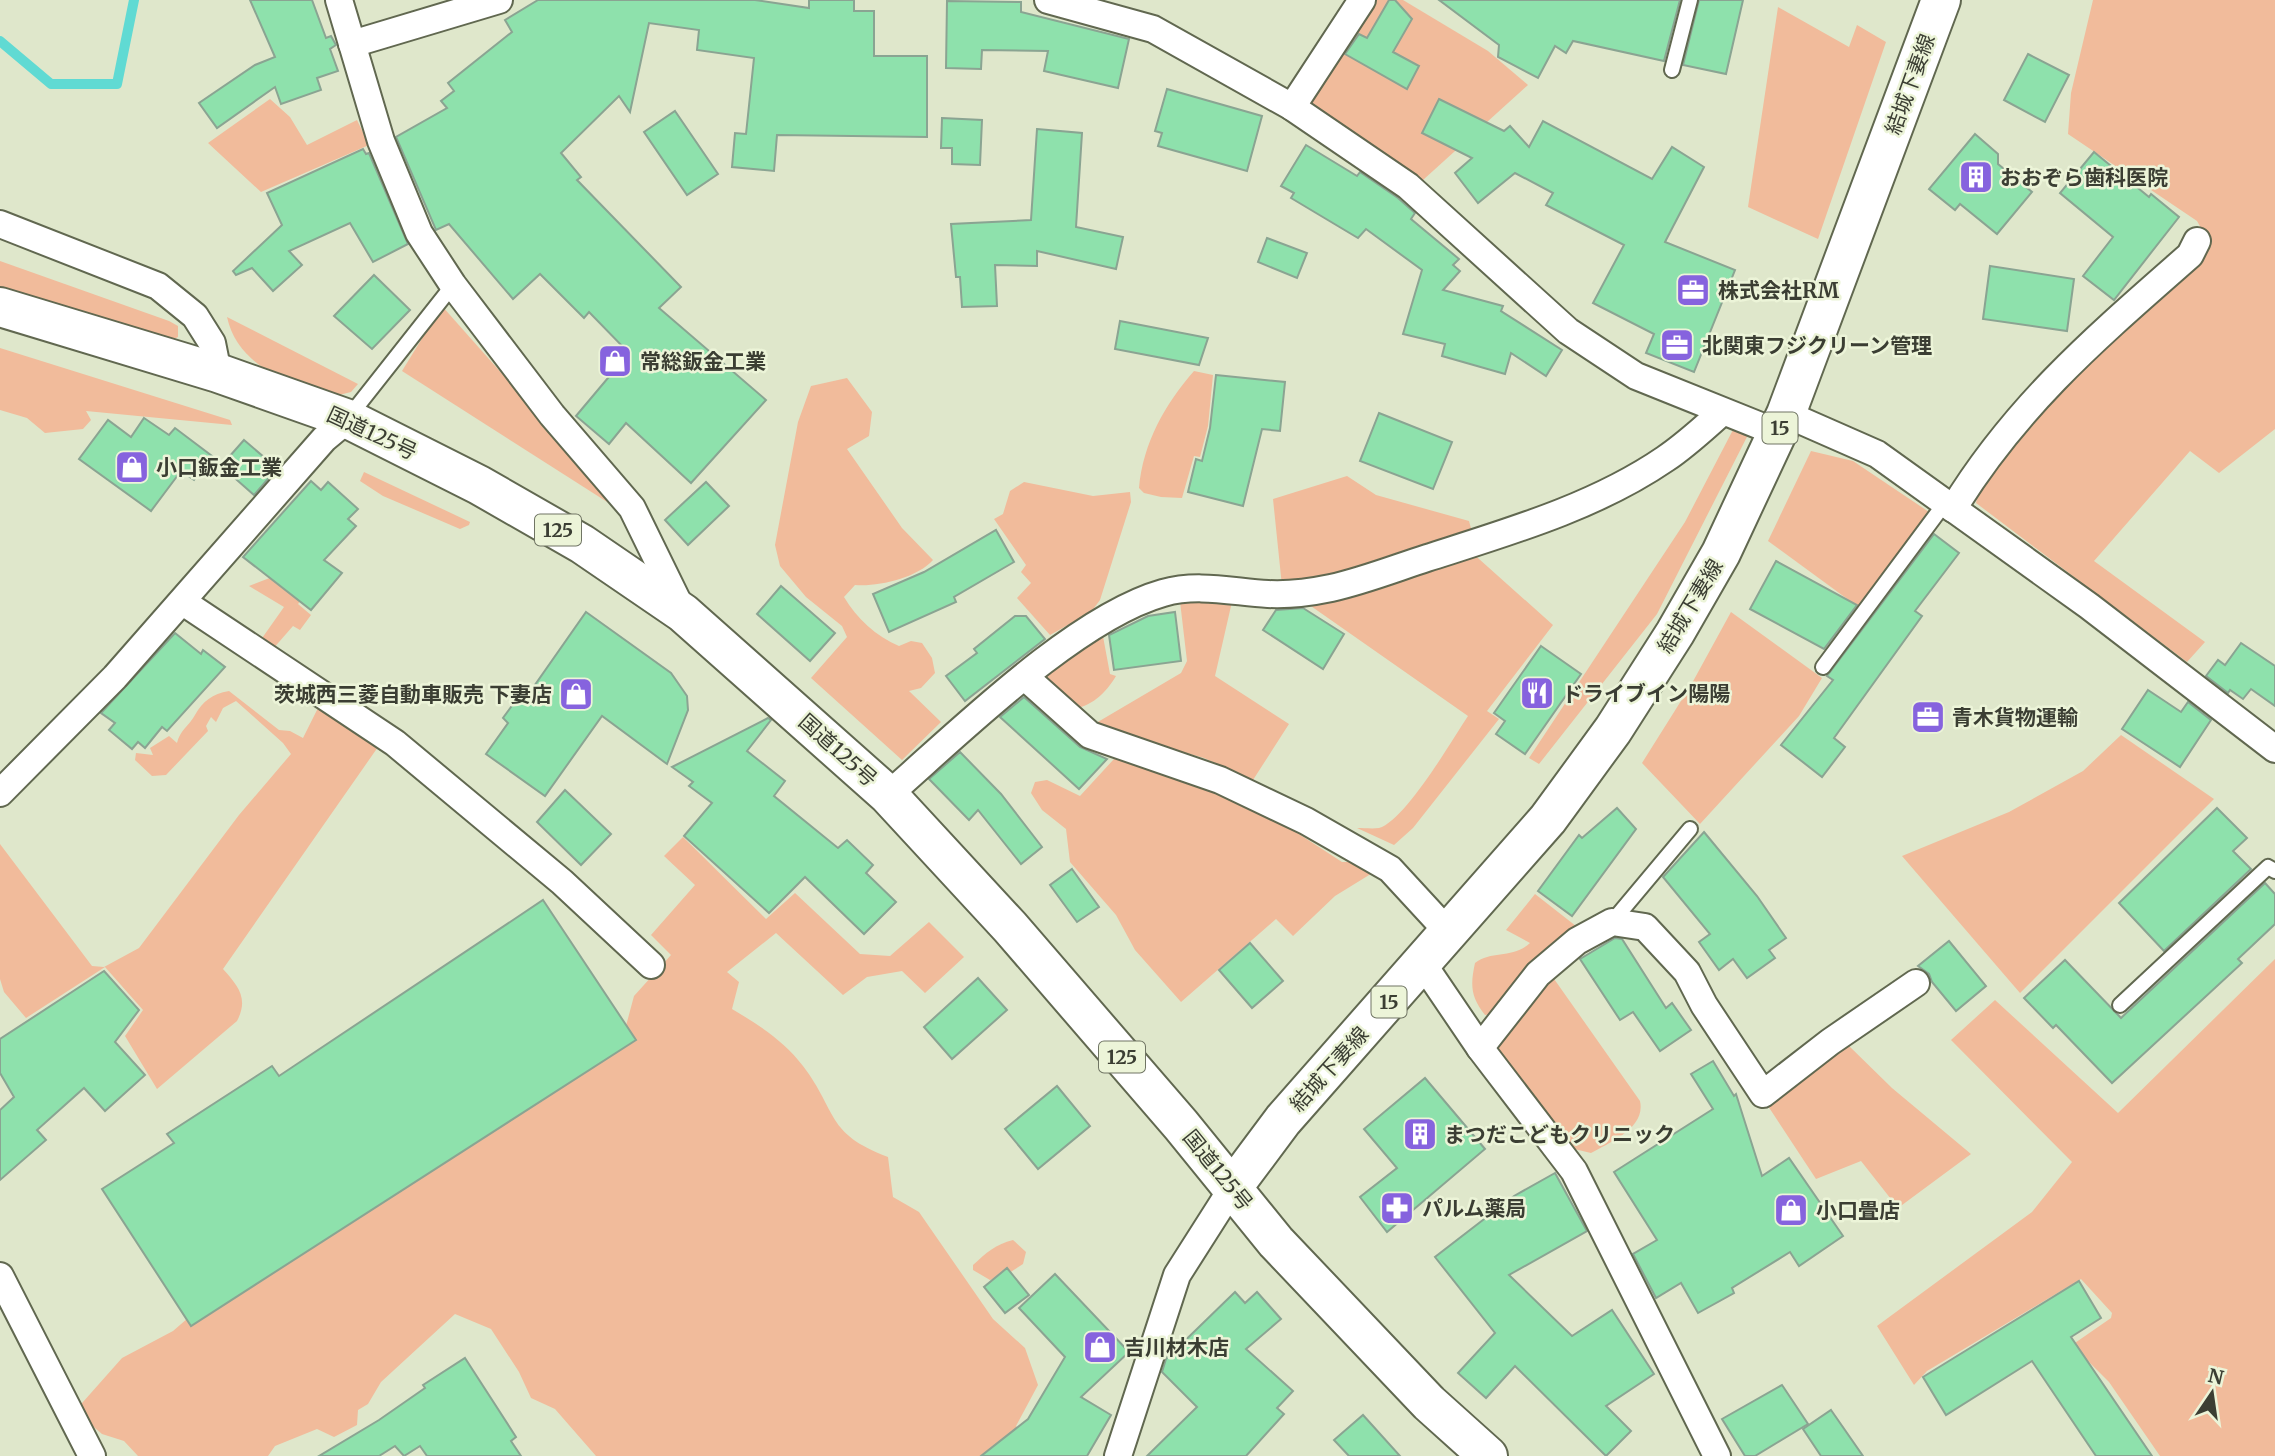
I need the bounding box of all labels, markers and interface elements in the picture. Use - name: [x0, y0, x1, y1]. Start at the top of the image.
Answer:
- street label: 結城下妻線: [1879, 30, 1941, 138]
- building icon: おおぞら歯科医院: [1957, 158, 1995, 196]
- place label: おおぞら歯科医院: [2000, 164, 2168, 191]
- office icon: 株式会社RM: [1674, 271, 1712, 309]
- place label: 株式会社RM: [1718, 277, 1840, 304]
- office icon: 北関東フジクリーン管理: [1658, 326, 1696, 364]
- place label: 北関東フジクリーン管理: [1702, 332, 1932, 359]
- shop icon: 常総鈑金工業: [596, 342, 634, 380]
- place label: 常総鈑金工業: [640, 348, 766, 375]
- street label: 国道125号: [323, 400, 421, 466]
- road number: 15: [1762, 412, 1798, 444]
- shop icon: 小口鈑金工業: [113, 448, 151, 486]
- place label: 小口鈑金工業: [156, 454, 282, 481]
- road number: 125: [535, 514, 581, 545]
- street label: 結城下妻線: [1651, 554, 1729, 658]
- restaurant icon: ドライブイン陽陽: [1518, 674, 1556, 712]
- shop icon: 茨城西三菱自動車販売 下妻店: [557, 675, 595, 713]
- place label: ドライブイン陽陽: [1562, 680, 1730, 707]
- place label: 茨城西三菱自動車販売 下妻店: [274, 681, 552, 708]
- office icon: 青木貨物運輸: [1909, 698, 1947, 736]
- place label: 青木貨物運輸: [1952, 704, 2078, 731]
- street label: 国道125号: [793, 708, 883, 792]
- road number: 15: [1372, 986, 1406, 1018]
- street label: 結城下妻線: [1284, 1021, 1374, 1117]
- road number: 125: [1099, 1042, 1145, 1072]
- building icon: まつだこどもクリニック: [1401, 1115, 1439, 1153]
- place label: まつだこどもクリニック: [1444, 1121, 1675, 1148]
- street label: 国道125号: [1177, 1124, 1259, 1216]
- pharmacy icon: パルム薬局: [1378, 1189, 1416, 1227]
- shop icon: 小口畳店: [1772, 1191, 1810, 1229]
- place label: パルム薬局: [1422, 1195, 1527, 1222]
- place label: 小口畳店: [1816, 1197, 1900, 1224]
- shop icon: 吉川材木店: [1081, 1328, 1119, 1366]
- place label: 吉川材木店: [1124, 1334, 1229, 1361]
- north arrow: [2177, 1358, 2247, 1428]
- text: N: [2206, 1363, 2226, 1390]

